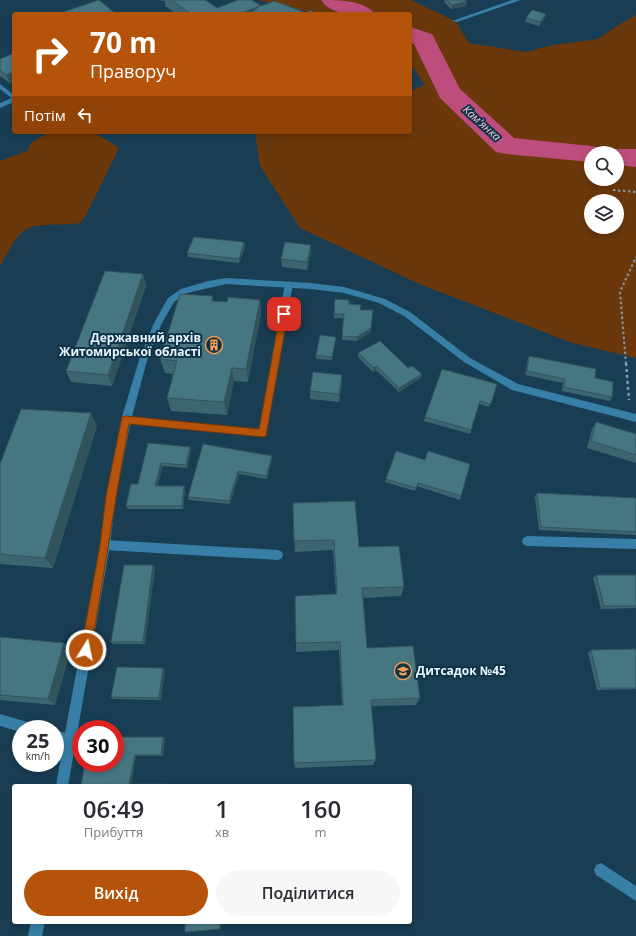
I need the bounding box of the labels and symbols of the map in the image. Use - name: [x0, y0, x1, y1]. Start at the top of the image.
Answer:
- water label: Кам'янка: [460, 102, 505, 144]
- pin: [267, 297, 301, 331]
- place label: Державний архів Житомирської області: [59, 329, 201, 360]
- building icon: Державний архів Житомирської області: [204, 335, 224, 355]
- position arrow: [65, 629, 107, 671]
- school or university icon: Дитсадок №45: [393, 661, 413, 681]
- place label: Дитсадок №45: [416, 662, 506, 679]
- speed limit sign: 30: [72, 720, 124, 772]

